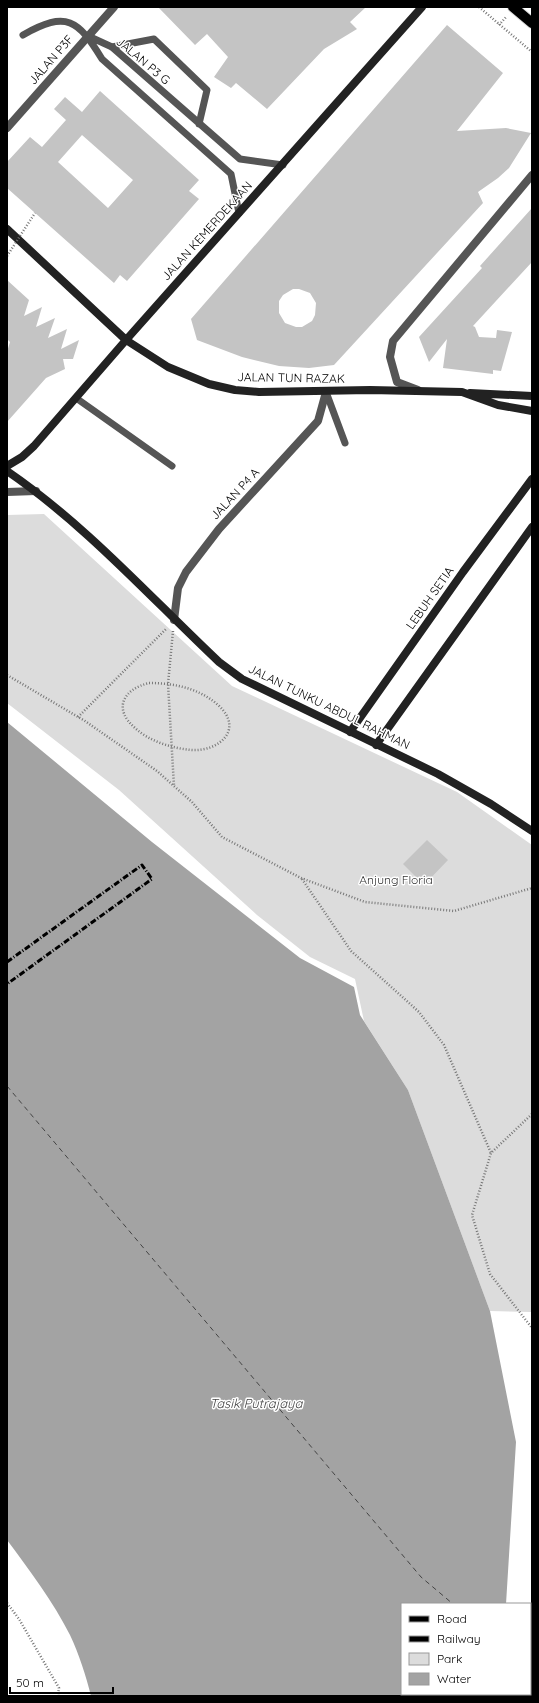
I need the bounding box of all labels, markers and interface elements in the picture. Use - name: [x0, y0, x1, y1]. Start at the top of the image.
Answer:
- street label: JALAN P3F: [25, 32, 76, 88]
- street label: JALAN P3 G: [113, 34, 173, 87]
- street label: JALAN KEMERDEKAAN: [158, 178, 255, 283]
- street label: JALAN TUN RAZAK: [237, 369, 345, 386]
- street label: JALAN P4 A: [207, 465, 262, 523]
- street label: LEBUH SETIA: [402, 563, 457, 632]
- street label: JALAN TUNKU ABDUL RAHMAN: [246, 661, 413, 752]
- park label: Anjung Floria: [359, 872, 433, 887]
- water label: Tasik Putrajaya: [210, 1395, 303, 1411]
- legend: [401, 1603, 531, 1695]
- text: Road: [437, 1611, 467, 1626]
- text: Railway: [437, 1631, 481, 1646]
- text: Park: [437, 1651, 462, 1666]
- scale bar: [10, 1669, 113, 1695]
- text: Water: [437, 1671, 472, 1686]
- text: 50 m: [16, 1675, 44, 1690]

